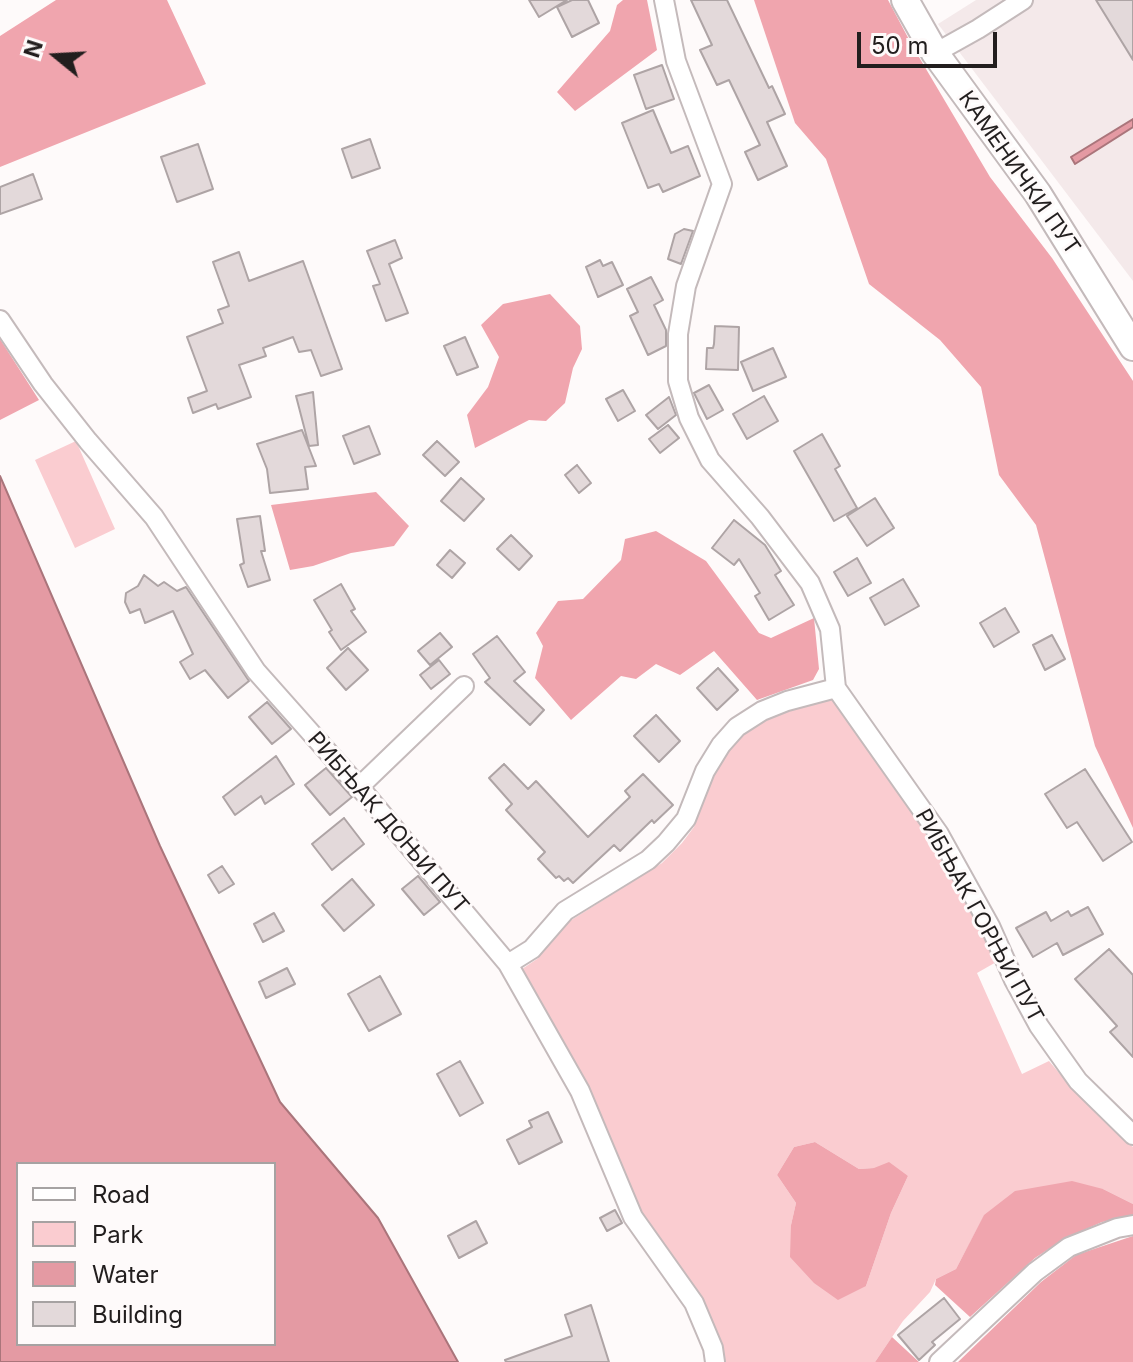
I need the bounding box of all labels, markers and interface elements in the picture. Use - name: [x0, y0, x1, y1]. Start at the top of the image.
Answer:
- north arrow: [16, 16, 96, 96]
- scale bar: [861, 16, 1001, 66]
- text: 50 m: [871, 31, 929, 60]
- text: N: [18, 37, 48, 61]
- street label: КАМЕНИЧКИ ПУТ: [953, 86, 1085, 260]
- street label: РИБЊАК ДОЊИ ПУТ: [302, 727, 474, 919]
- street label: РИБЊАК ГОРЊИ ПУТ: [909, 805, 1049, 1027]
- legend: [16, 1162, 276, 1346]
- text: Road: [92, 1180, 150, 1209]
- text: Park: [92, 1220, 143, 1249]
- text: Water: [92, 1260, 159, 1289]
- text: Building: [92, 1300, 183, 1329]

